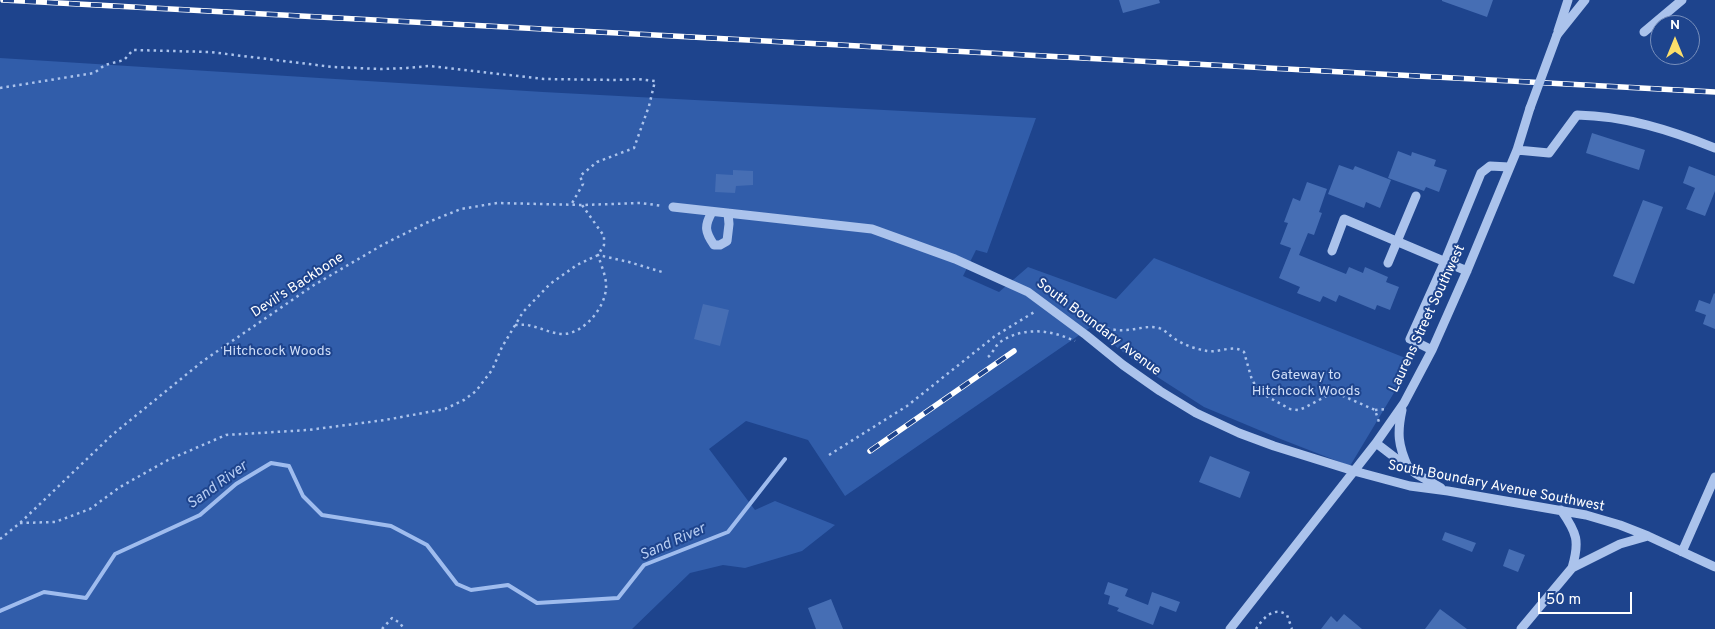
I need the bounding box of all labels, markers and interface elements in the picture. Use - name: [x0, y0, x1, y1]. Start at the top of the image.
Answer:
- north arrow: [1650, 15, 1700, 65]
- text: N: [1670, 17, 1680, 34]
- street label: Laurens Street Southwest: [1386, 242, 1470, 396]
- street label: Devil's Backbone: [249, 250, 347, 322]
- street label: South Boundary Avenue: [1032, 276, 1164, 380]
- park label: Hitchcock Woods: [223, 344, 331, 360]
- park label: Gateway to Hitchcock Woods: [1252, 368, 1360, 401]
- water label: Sand River: [184, 458, 252, 514]
- street label: South Boundary Avenue Southwest: [1386, 458, 1606, 516]
- water label: Sand River: [637, 520, 709, 566]
- scale bar: [1540, 582, 1634, 614]
- text: 50 m: [1546, 591, 1581, 610]

